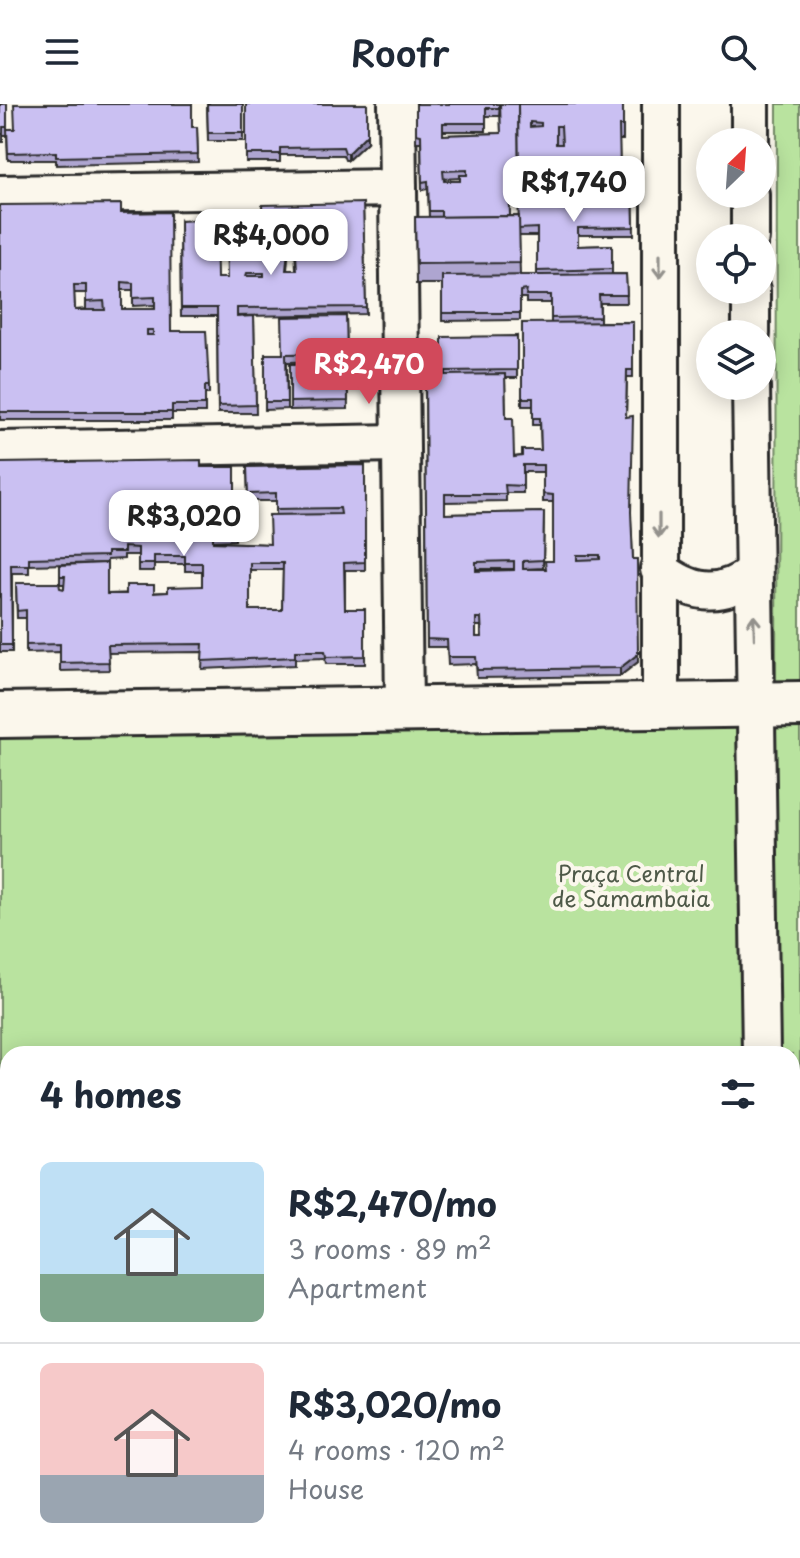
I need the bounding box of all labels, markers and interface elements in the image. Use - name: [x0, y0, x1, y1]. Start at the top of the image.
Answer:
- text: Roofr: [351, 25, 449, 79]
- icon: menu: [40, 30, 84, 74]
- icon: search: [716, 30, 760, 74]
- north arrow: [696, 128, 776, 208]
- map controls: [696, 128, 776, 400]
- pin: R$1,740: [500, 156, 648, 224]
- text: R$1,740: [521, 162, 627, 201]
- pin: R$4,000: [197, 209, 345, 277]
- text: R$4,000: [213, 215, 329, 254]
- button: locate: [696, 224, 776, 304]
- one-way arrow: [652, 252, 668, 279]
- button: layers: [696, 320, 776, 400]
- pin: R$2,470: [295, 338, 443, 406]
- text: R$2,470: [314, 344, 424, 383]
- pin: R$3,020: [110, 490, 258, 558]
- text: R$3,020: [127, 496, 241, 535]
- one-way arrow: [651, 512, 667, 539]
- one-way arrow: [746, 614, 761, 641]
- park label: Praça Central de Samambaia: [552, 856, 710, 914]
- text: 4 homes: [40, 1068, 182, 1120]
- icon: filters: [716, 1072, 760, 1116]
- text: R$2,470/mo: [288, 1177, 497, 1229]
- icon: home: [104, 1194, 200, 1290]
- text: 3 rooms · 89 m²: [288, 1229, 492, 1268]
- text: Apartment: [288, 1268, 427, 1307]
- text: R$3,020/mo: [288, 1378, 501, 1430]
- icon: home: [104, 1395, 200, 1491]
- text: 4 rooms · 120 m²: [288, 1430, 505, 1469]
- text: House: [288, 1469, 364, 1508]

